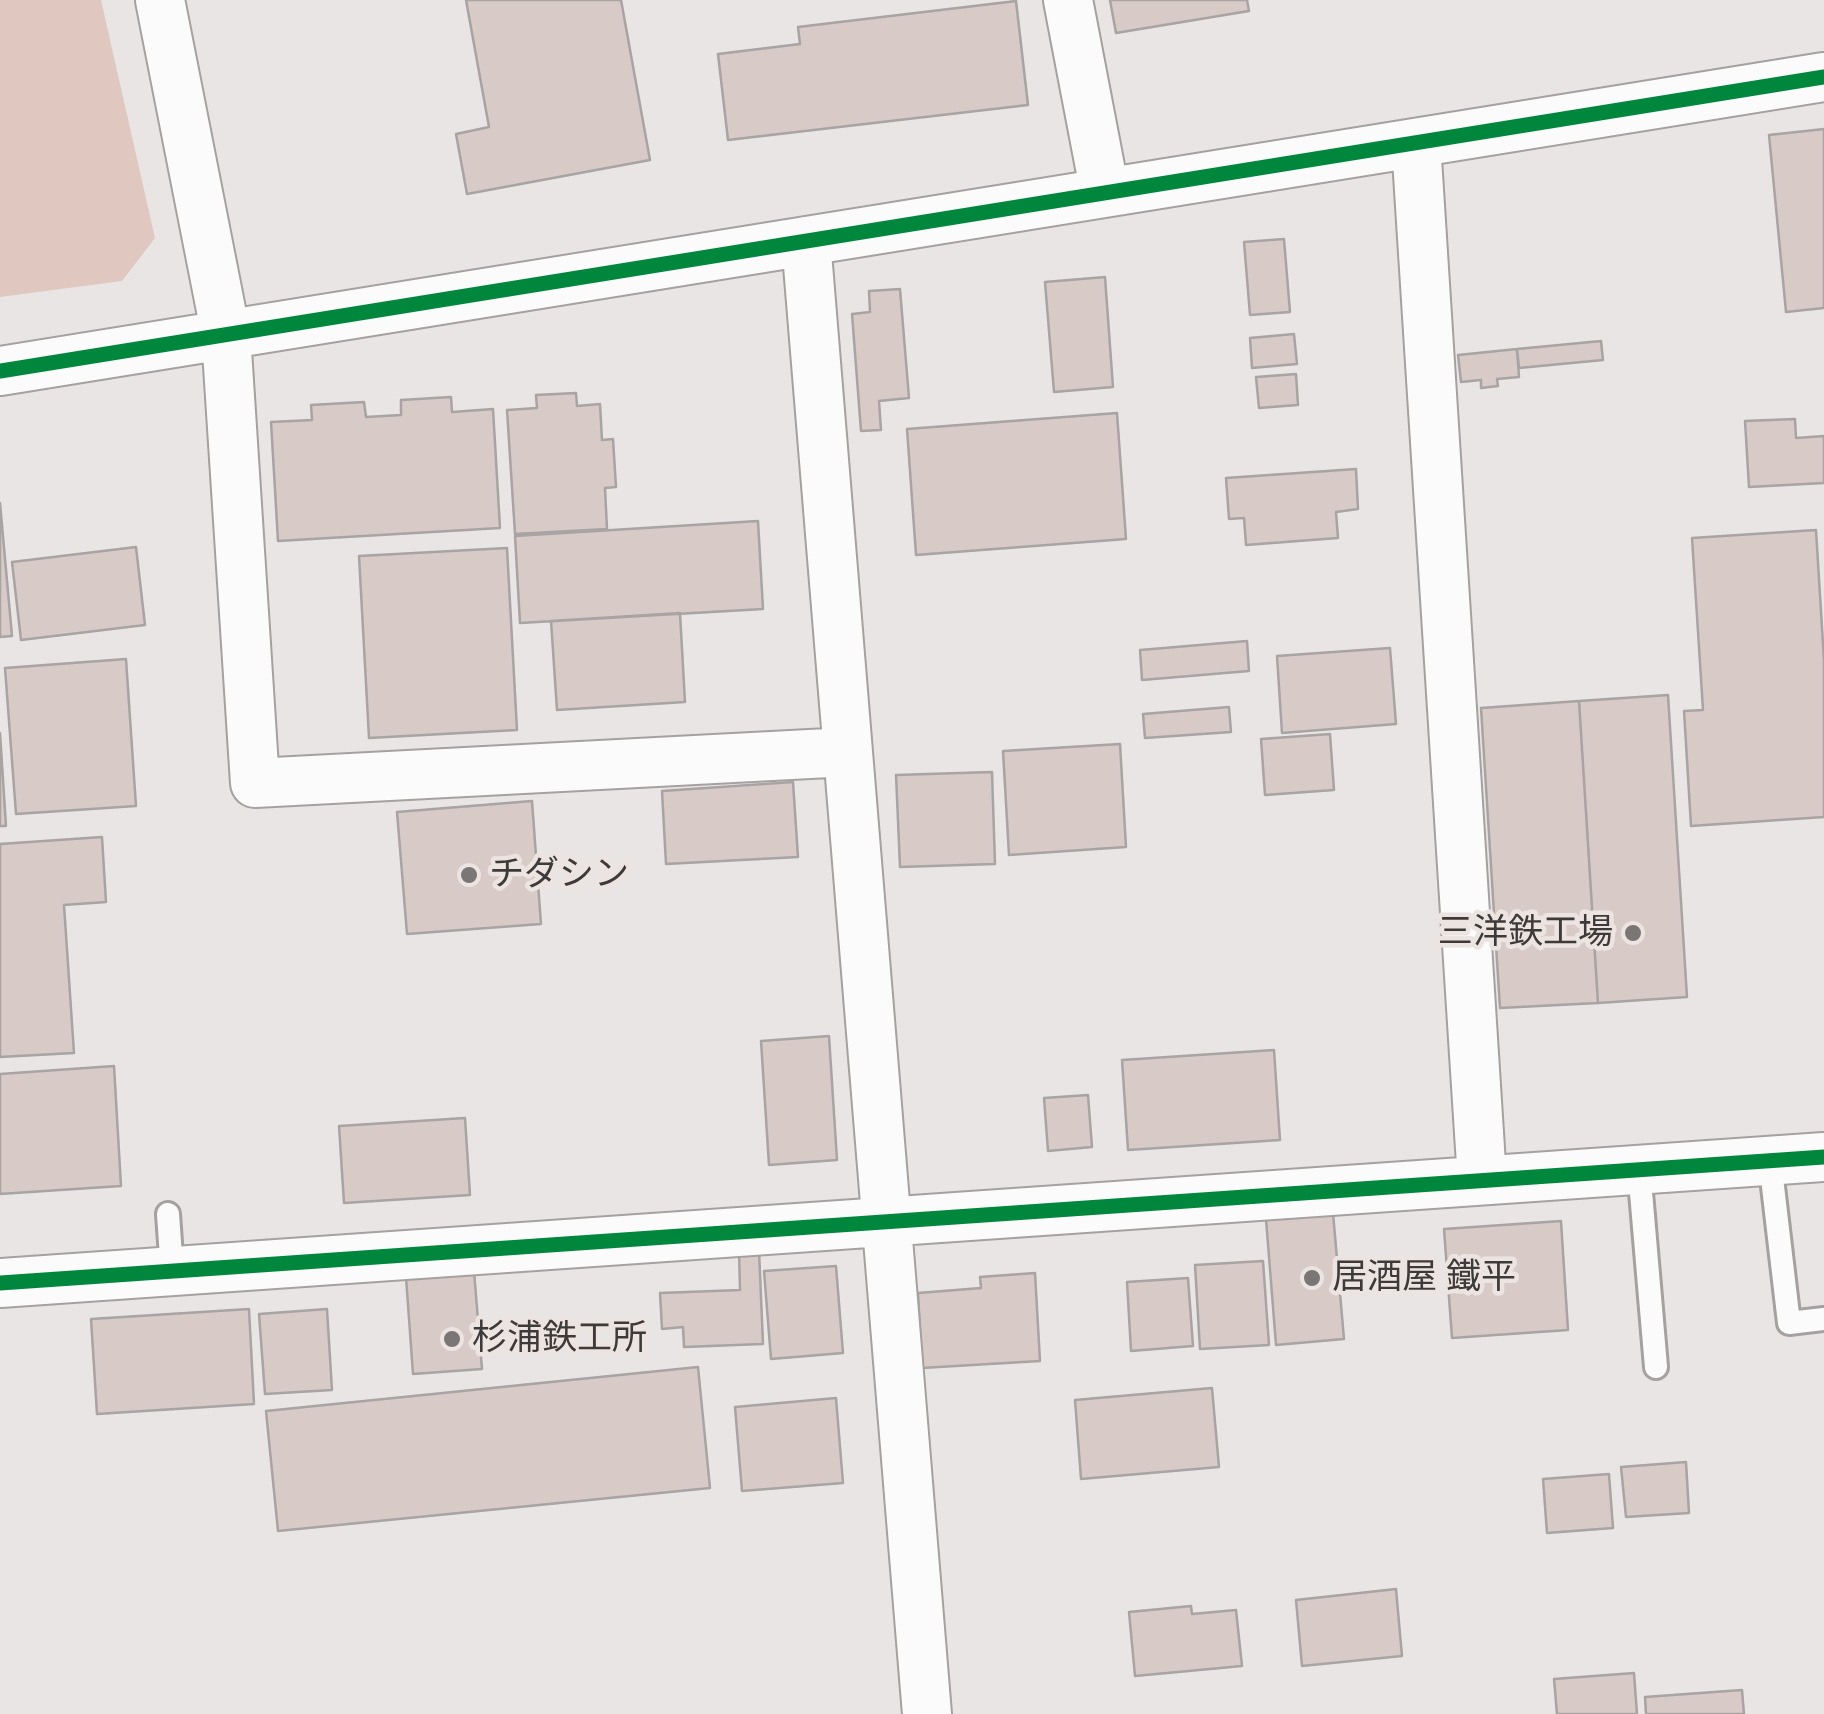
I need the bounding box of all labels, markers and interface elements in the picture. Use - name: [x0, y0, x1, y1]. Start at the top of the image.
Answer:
- place label: チダシン: [489, 854, 629, 896]
- marker: チダシン: [458, 864, 480, 886]
- place label: 三洋鉄工場: [1438, 912, 1613, 954]
- marker: 三洋鉄工場: [1622, 922, 1644, 944]
- place label: 居酒屋 鐵平: [1332, 1257, 1516, 1299]
- marker: 居酒屋 鐵平: [1301, 1267, 1323, 1289]
- place label: 杉浦鉄工所: [472, 1318, 647, 1360]
- marker: 杉浦鉄工所: [441, 1328, 463, 1350]

